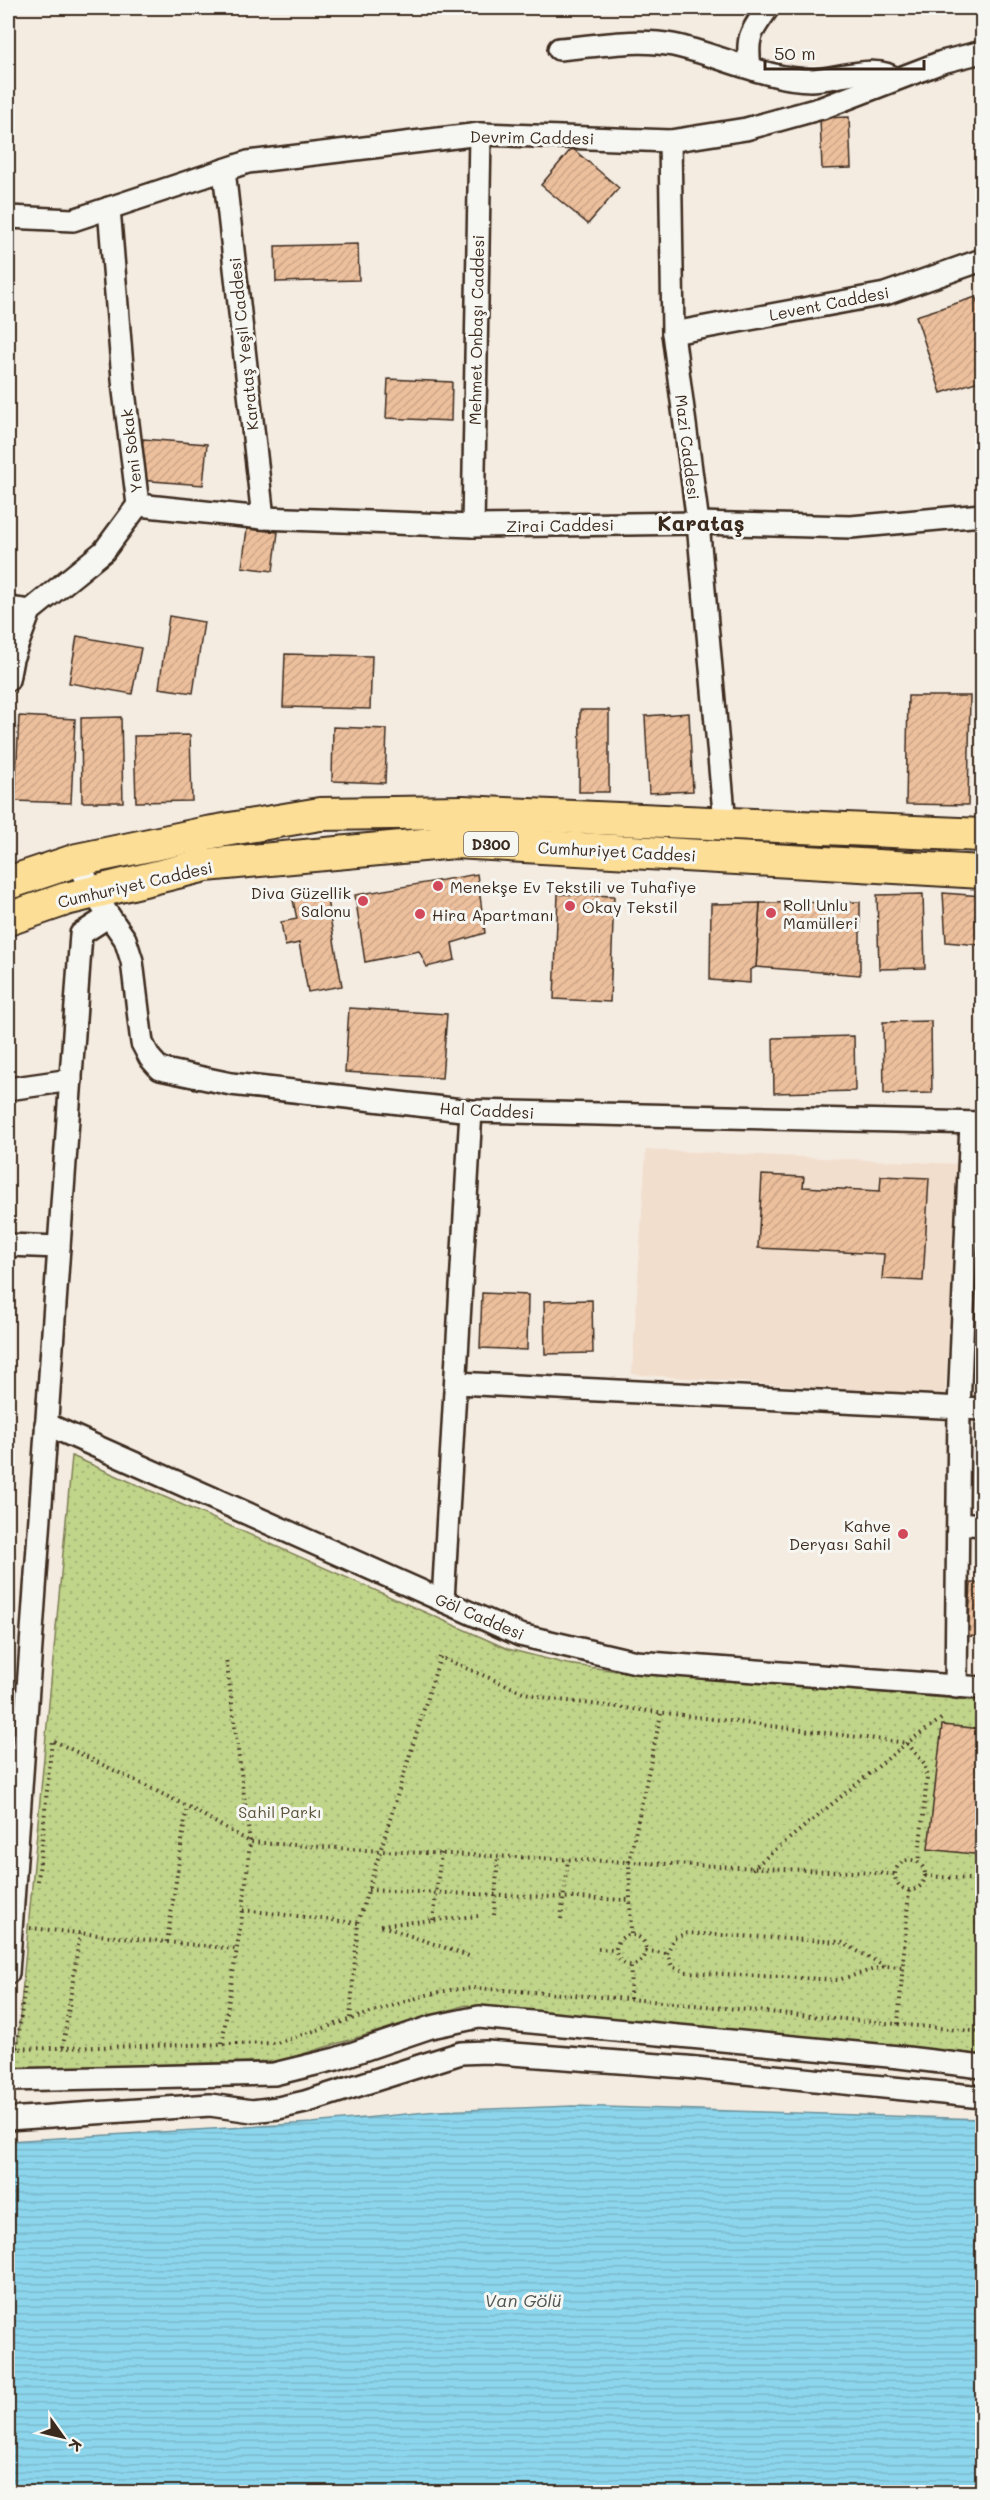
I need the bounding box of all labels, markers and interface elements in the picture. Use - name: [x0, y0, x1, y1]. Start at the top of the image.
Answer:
- scale bar: [765, 33, 924, 71]
- text: 50 m: [774, 41, 816, 65]
- street label: Devrim Caddesi: [470, 125, 594, 149]
- street label: Mehmet Onbaşı Caddesi: [464, 235, 488, 425]
- street label: Karataş Yeşil Caddesi: [223, 256, 263, 432]
- street label: Levent Caddesi: [767, 281, 891, 325]
- street label: Mazi Caddesi: [671, 393, 705, 501]
- street label: Yeni Sokak: [115, 408, 147, 494]
- district label: Karataş: [657, 508, 745, 537]
- street label: Zirai Caddesi: [506, 514, 614, 536]
- road number: D300: [464, 832, 518, 856]
- street label: Cumhuriyet Caddesi: [537, 836, 697, 866]
- street label: Cumhuriyet Caddesi: [56, 856, 214, 912]
- place label: Menekşe Ev Tekstili ve Tuhafiye: [450, 876, 696, 897]
- marker: Menekşe Ev Tekstili ve Tuhafiye: [431, 879, 445, 893]
- place label: Diva Güzellik Salonu: [251, 882, 351, 921]
- marker: Diva Güzellik Salonu: [356, 894, 370, 908]
- place label: Roll Unlu Mamülleri: [783, 894, 858, 933]
- place label: Okay Tekstil: [582, 896, 678, 917]
- marker: Okay Tekstil: [563, 899, 577, 913]
- place label: Hira Apartmanı: [432, 904, 554, 925]
- marker: Roll Unlu Mamülleri: [764, 906, 778, 920]
- marker: Hira Apartmanı: [413, 907, 427, 921]
- street label: Hal Caddesi: [439, 1097, 535, 1123]
- place label: Kahve Deryası Sahil: [789, 1515, 891, 1554]
- marker: Kahve Deryası Sahil: [896, 1527, 910, 1541]
- street label: Göl Caddesi: [432, 1588, 528, 1644]
- park label: Sahil Parkı: [238, 1801, 322, 1822]
- water label: Van Gölü: [484, 2288, 562, 2312]
- north arrow: [33, 2407, 93, 2467]
- text: K: [64, 2435, 87, 2456]

